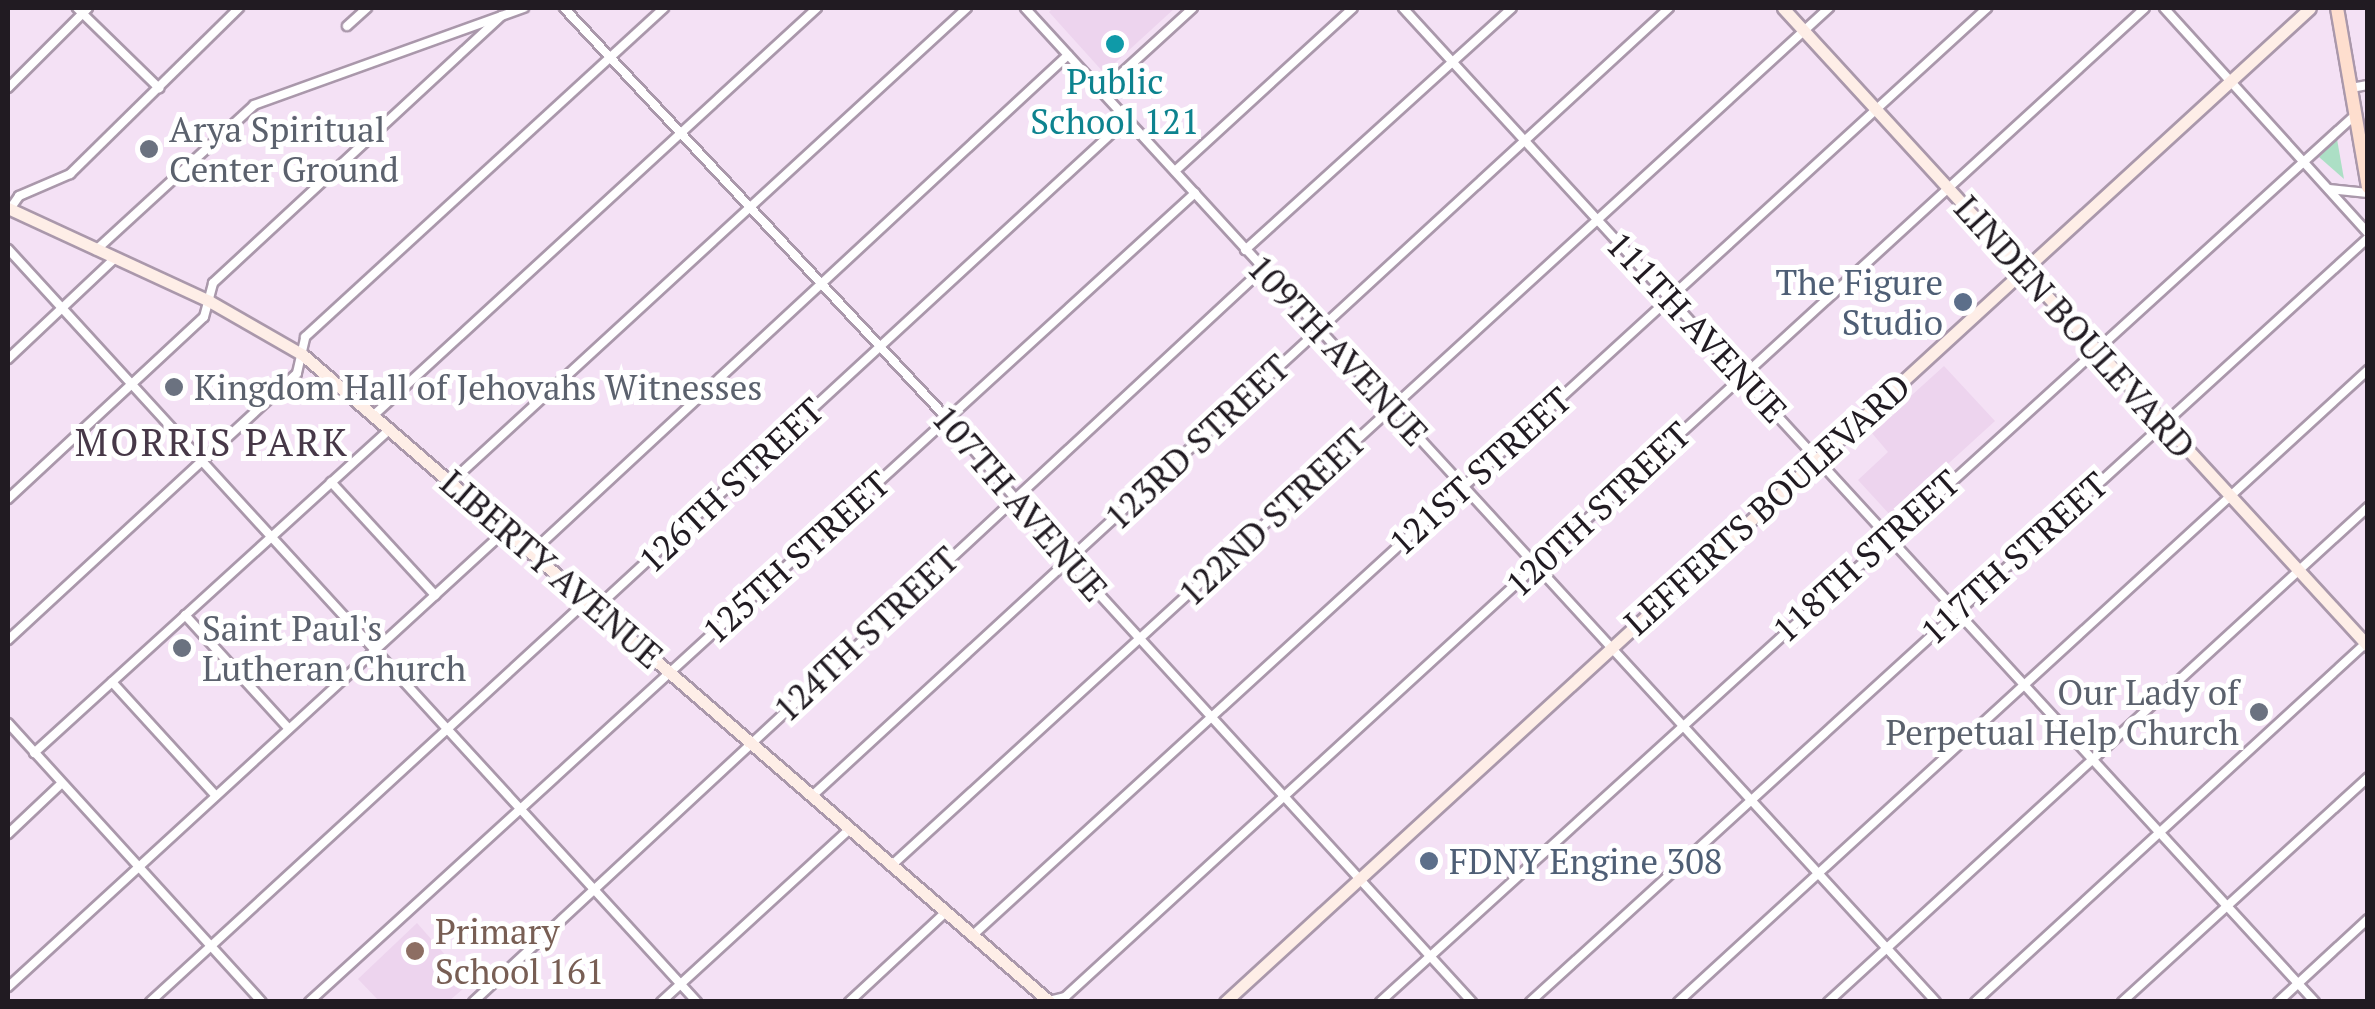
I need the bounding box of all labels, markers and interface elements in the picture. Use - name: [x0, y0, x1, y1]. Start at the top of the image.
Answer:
- marker: Public School 121: [1104, 33, 1126, 55]
- place label: Public School 121: [1030, 60, 1200, 142]
- place label: Arya Spiritual Center Ground: [169, 108, 399, 190]
- marker: Arya Spiritual Center Ground: [138, 138, 160, 160]
- street label: LINDEN BOULEVARD: [1946, 187, 2204, 467]
- street label: 111TH AVENUE: [1598, 223, 1796, 431]
- street label: 109TH AVENUE: [1239, 246, 1437, 454]
- place label: The Figure Studio: [1776, 261, 1943, 343]
- marker: The Figure Studio: [1952, 291, 1974, 313]
- street label: 123RD STREET: [1096, 346, 1298, 538]
- street label: LEFFERTS BOULEVARD: [1616, 365, 1918, 643]
- place label: Kingdom Hall of Jehovahs Witnesses: [194, 366, 763, 408]
- marker: Kingdom Hall of Jehovahs Witnesses: [163, 376, 185, 398]
- street label: 121ST STREET: [1380, 378, 1580, 564]
- street label: 126TH STREET: [630, 389, 832, 581]
- street label: 107TH AVENUE: [924, 396, 1116, 610]
- street label: 120TH STREET: [1497, 413, 1699, 605]
- district label: MORRIS PARK: [75, 420, 349, 466]
- street label: 122ND STREET: [1170, 420, 1374, 614]
- street label: LIBERTY AVENUE: [432, 461, 672, 677]
- street label: 118TH STREET: [1764, 461, 1968, 651]
- street label: 125TH STREET: [694, 462, 898, 652]
- street label: 117TH STREET: [1912, 463, 2116, 653]
- street label: 124TH STREET: [765, 538, 967, 730]
- place label: Saint Paul's Lutheran Church: [202, 607, 466, 689]
- marker: Saint Paul's Lutheran Church: [171, 637, 193, 659]
- place label: Our Lady of Perpetual Help Church: [1886, 671, 2239, 753]
- marker: Our Lady of Perpetual Help Church: [2248, 701, 2270, 723]
- place label: FDNY Engine 308: [1449, 840, 1722, 882]
- marker: FDNY Engine 308: [1418, 850, 1440, 872]
- place label: Primary School 161: [435, 910, 604, 992]
- marker: Primary School 161: [404, 940, 426, 962]

